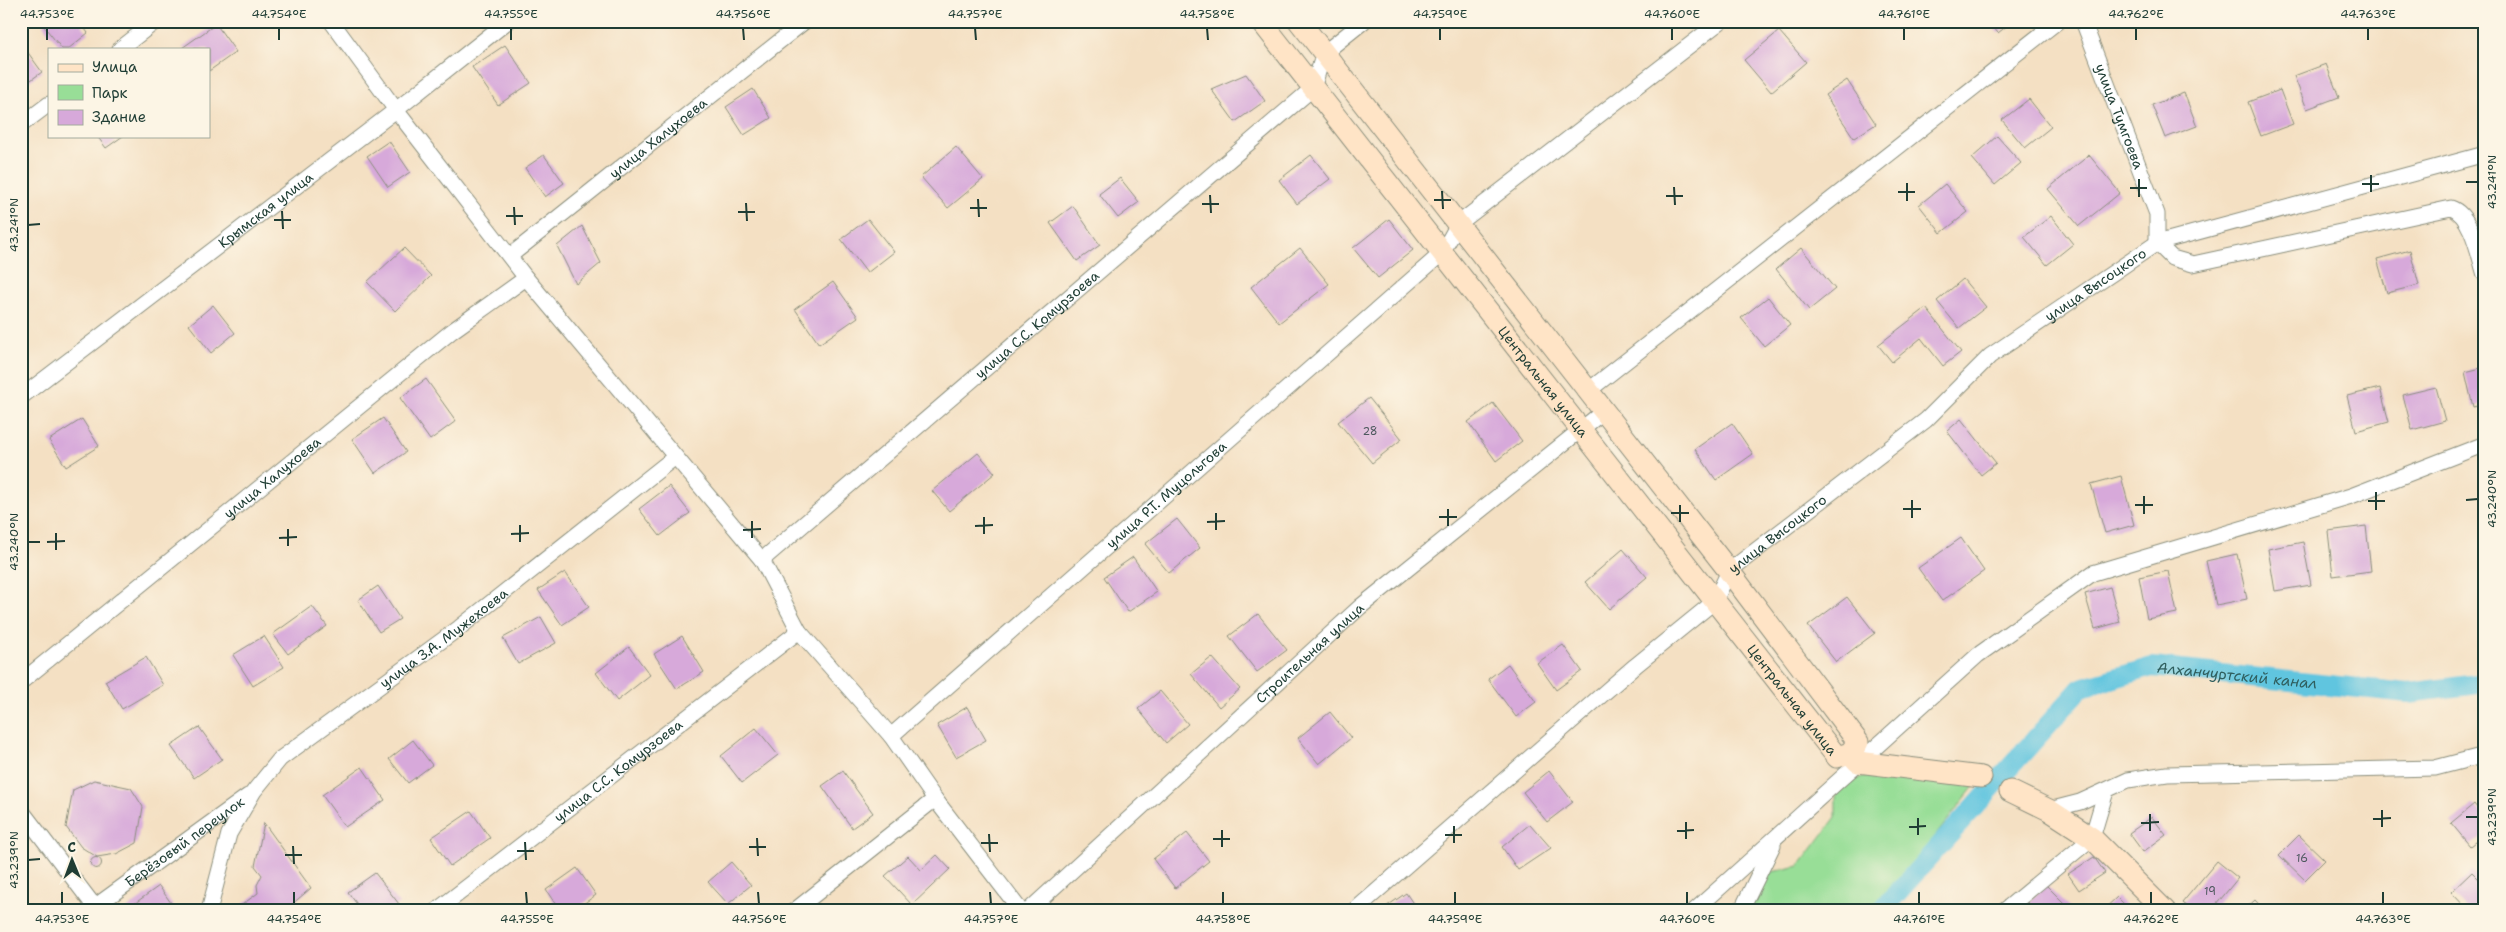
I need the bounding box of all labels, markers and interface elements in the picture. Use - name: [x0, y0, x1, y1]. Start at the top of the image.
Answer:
- text: 44.753°E: [20, 6, 74, 22]
- text: 44.754°E: [252, 6, 306, 22]
- text: 44.755°E: [484, 6, 538, 22]
- text: 44.756°E: [715, 6, 771, 22]
- text: 44.757°E: [948, 6, 1002, 22]
- text: 44.758°E: [1180, 6, 1234, 22]
- text: 44.759°E: [1413, 6, 1467, 22]
- text: 44.760°E: [1644, 6, 1700, 22]
- text: 44.761°E: [1878, 6, 1930, 22]
- text: 44.762°E: [2108, 6, 2164, 22]
- text: 44.763°E: [2340, 6, 2396, 22]
- legend: [48, 48, 210, 138]
- text: Улица: [92, 57, 138, 77]
- street label: улица Тумгоева: [2091, 61, 2148, 172]
- text: Парк: [92, 83, 128, 103]
- street label: улица Халухоева: [606, 93, 711, 182]
- text: Здание: [92, 107, 146, 127]
- text: 43.241°N: [2484, 155, 2500, 209]
- street label: Крымская улица: [214, 168, 317, 252]
- text: 43.241°N: [6, 198, 22, 252]
- street label: улица Высоцкого: [2041, 244, 2150, 325]
- street label: улица С.С. Комурзоева: [971, 266, 1103, 383]
- street label: Центральная улица: [1494, 322, 1593, 441]
- house number: 28: [1362, 424, 1378, 439]
- street label: улица Халухоева: [220, 432, 325, 522]
- street label: улица Р.Т. Муцольгова: [1102, 437, 1230, 552]
- text: 43.240°N: [2484, 470, 2500, 528]
- street label: улица Высоцкого: [1725, 491, 1830, 577]
- text: 43.240°N: [6, 513, 22, 571]
- street label: улица З.А. Мужехоева: [376, 584, 511, 692]
- street label: Строительная улица: [1252, 599, 1368, 707]
- street label: Центральная улица: [1743, 641, 1842, 759]
- water label: Алханчуртский канал: [2156, 658, 2318, 694]
- street label: улица С.С. Комурзоева: [550, 715, 686, 826]
- text: 43.239°N: [2484, 788, 2500, 846]
- street label: Берёзовый переулок: [121, 792, 248, 891]
- text: 43.239°N: [6, 831, 22, 889]
- north arrow: [48, 834, 98, 884]
- text: С: [67, 838, 76, 856]
- house number: 16: [2296, 851, 2308, 866]
- house number: 19: [2204, 884, 2216, 899]
- text: 44.753°E: [35, 911, 89, 927]
- text: 44.754°E: [267, 911, 321, 927]
- text: 44.755°E: [500, 911, 554, 927]
- text: 44.756°E: [731, 911, 787, 927]
- text: 44.757°E: [964, 911, 1018, 927]
- text: 44.758°E: [1196, 911, 1250, 927]
- text: 44.759°E: [1428, 911, 1482, 927]
- text: 44.760°E: [1659, 911, 1715, 927]
- text: 44.761°E: [1893, 911, 1945, 927]
- text: 44.762°E: [2123, 911, 2179, 927]
- text: 44.763°E: [2355, 911, 2411, 927]

